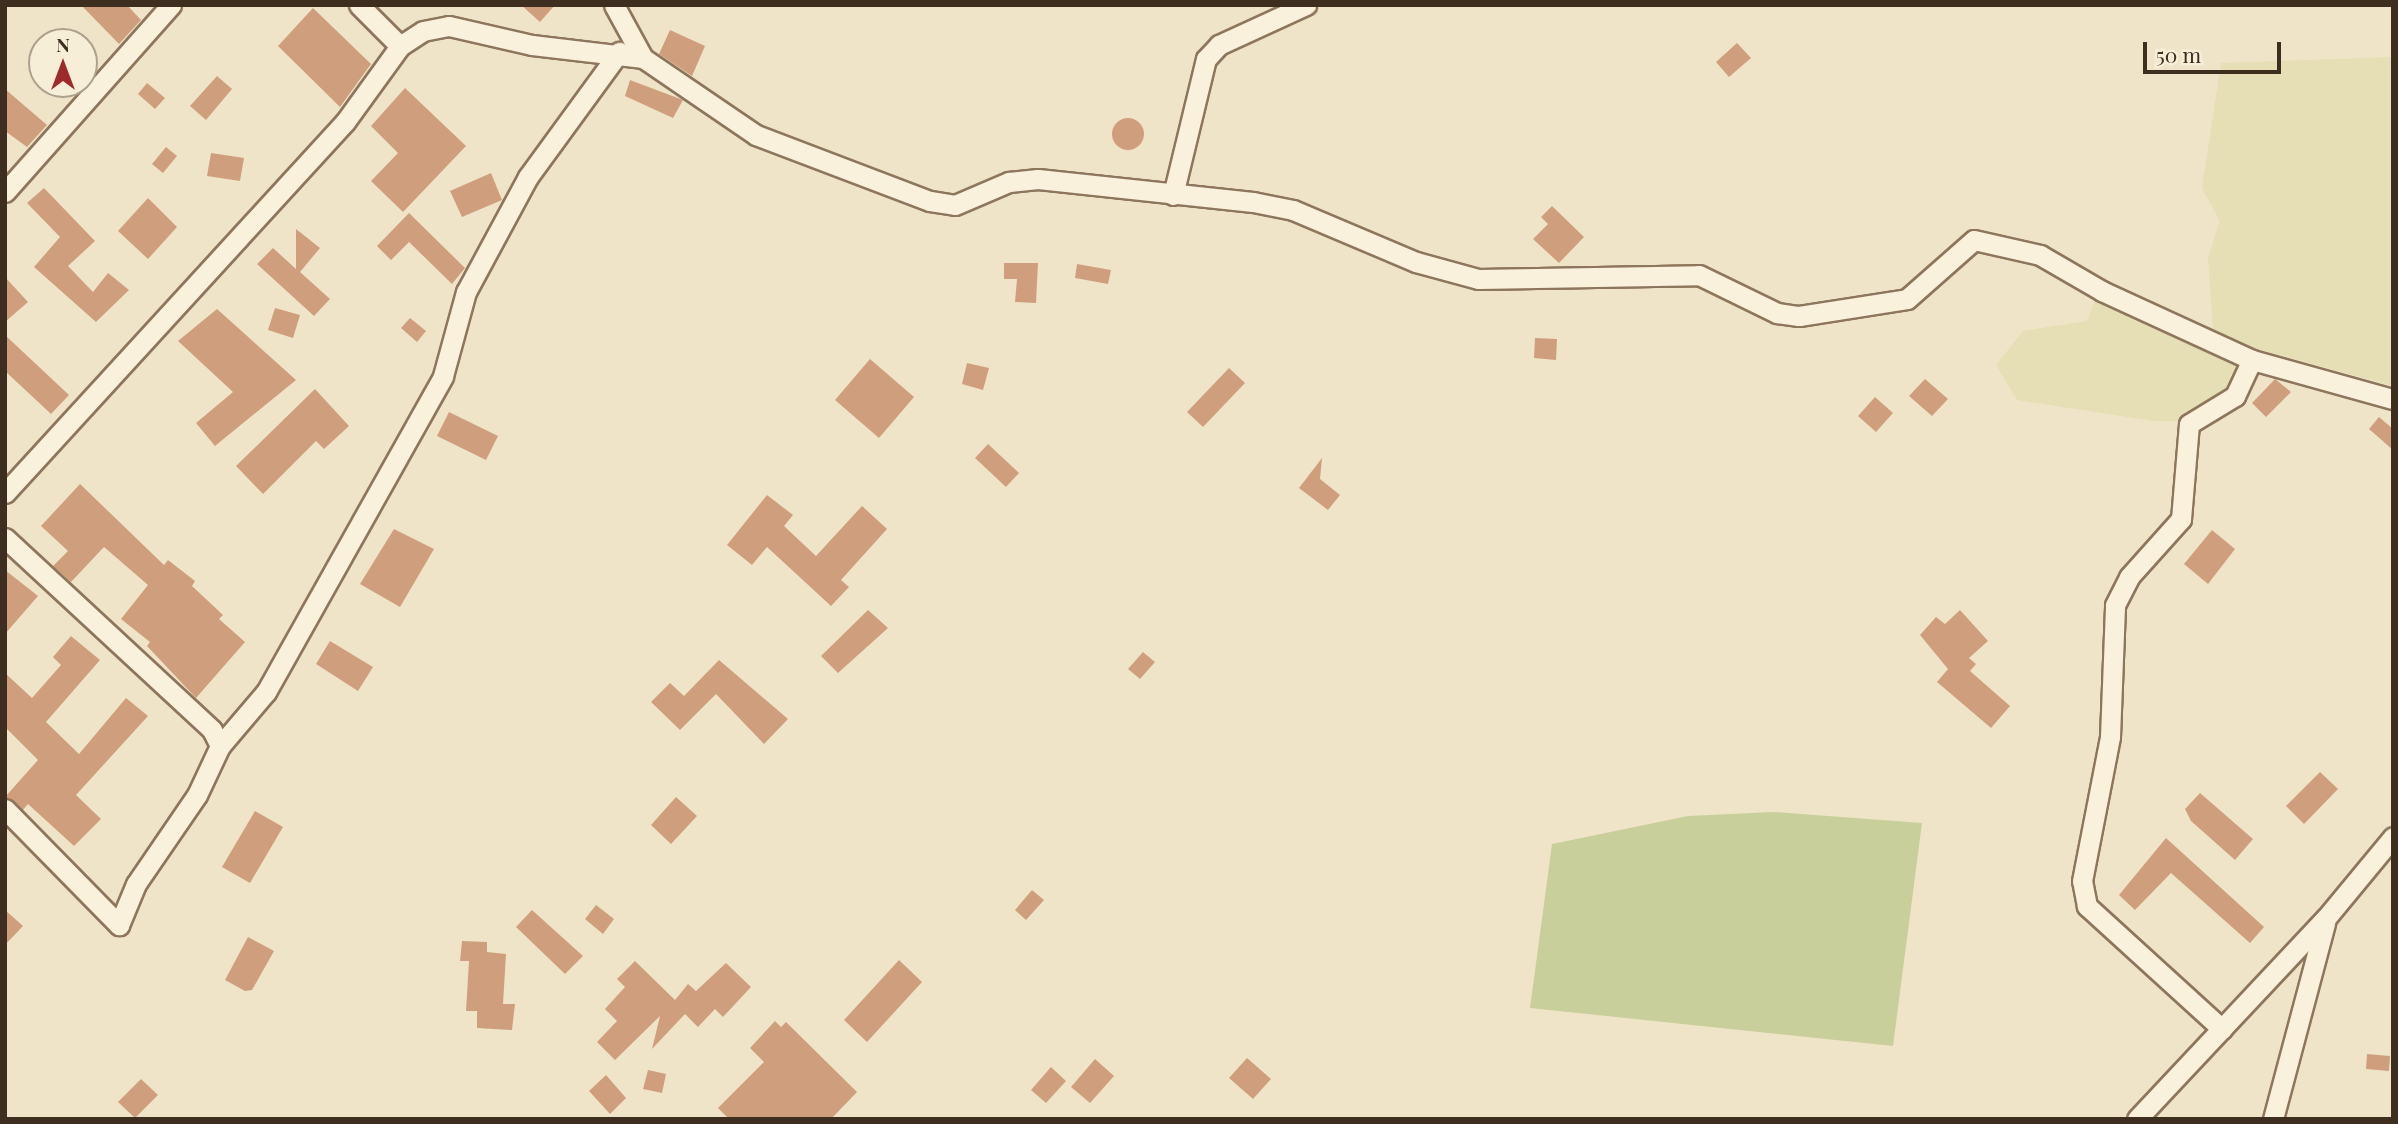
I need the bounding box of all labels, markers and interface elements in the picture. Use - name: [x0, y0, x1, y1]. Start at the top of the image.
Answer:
- north arrow: [28, 28, 98, 98]
- scale bar: [2146, 28, 2284, 72]
- text: N: [56, 31, 70, 57]
- text: 50 m: [2156, 40, 2201, 68]

